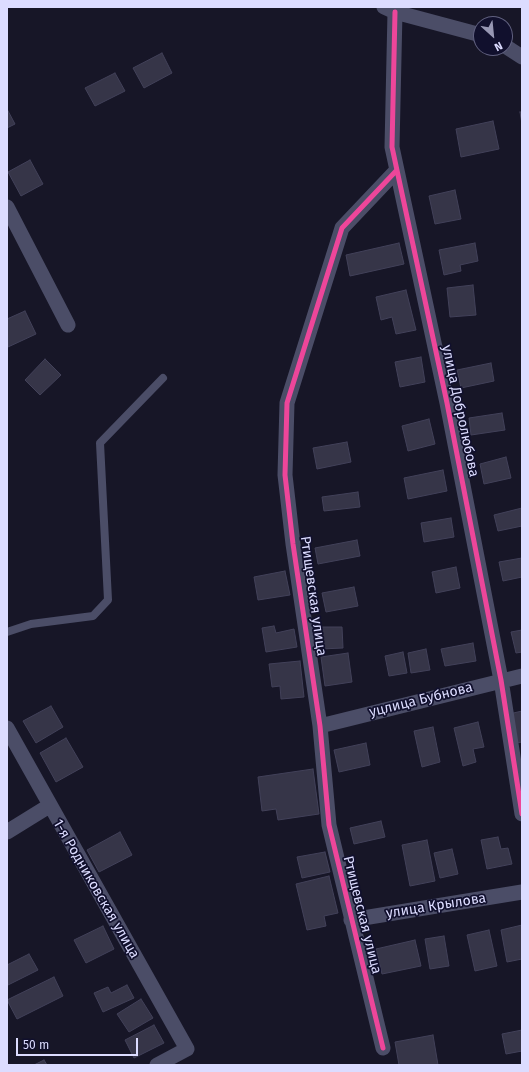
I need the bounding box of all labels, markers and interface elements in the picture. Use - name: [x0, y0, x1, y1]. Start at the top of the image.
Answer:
- north arrow: [473, 16, 513, 56]
- text: N: [492, 39, 504, 54]
- street label: улица Добролюбова: [438, 343, 482, 479]
- street label: Ртищевская улица: [296, 535, 330, 657]
- street label: уцлица Бубнова: [368, 679, 474, 721]
- street label: 1-я Родниковская улица: [49, 816, 143, 962]
- street label: Ртищевская улица: [339, 854, 385, 976]
- street label: улица Крылова: [385, 890, 487, 922]
- scale bar: [18, 1030, 140, 1056]
- text: 50 m: [23, 1038, 49, 1052]

